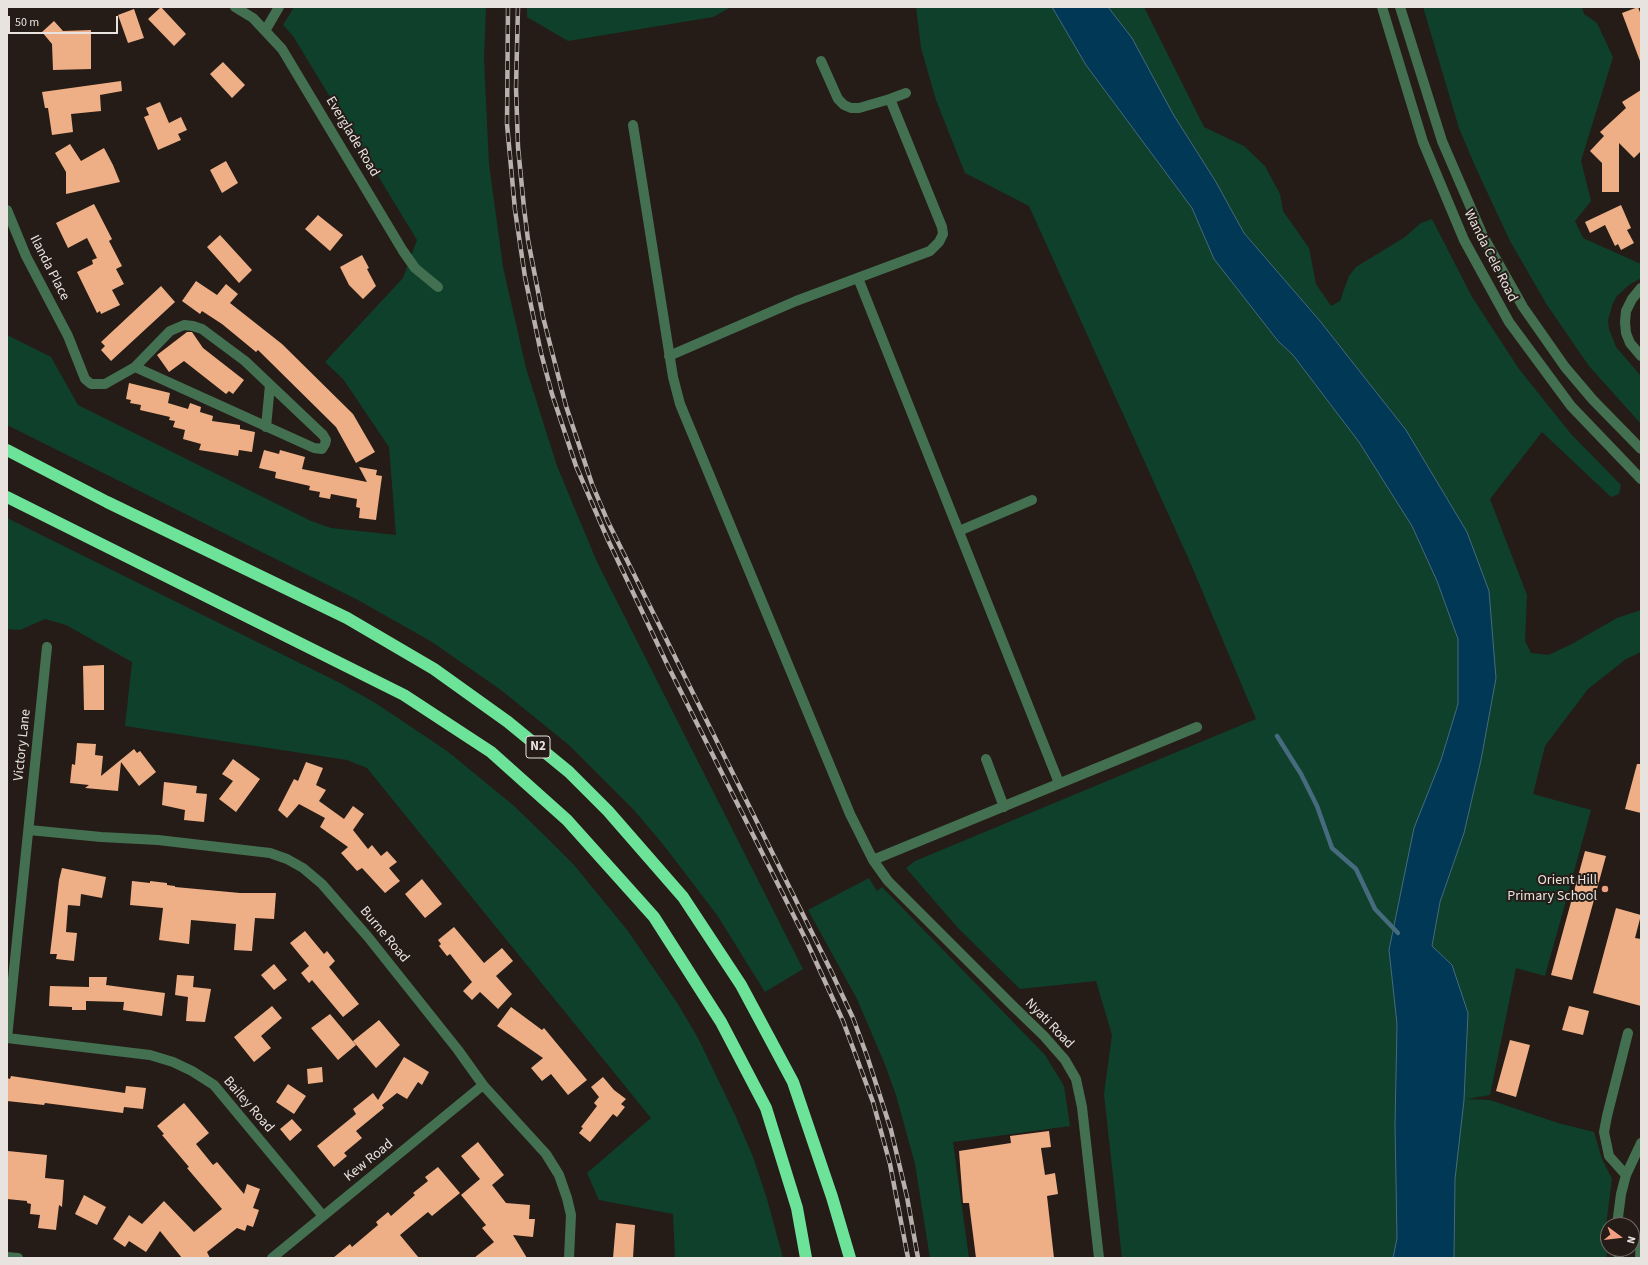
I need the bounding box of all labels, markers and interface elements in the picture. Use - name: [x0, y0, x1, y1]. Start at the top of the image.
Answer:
- scale bar: [10, 8, 120, 34]
- text: 50 m: [15, 14, 39, 31]
- street label: Everglade Road: [321, 94, 383, 180]
- street label: Wanda Cele Road: [1459, 207, 1521, 305]
- street label: Ilanda Place: [25, 232, 73, 304]
- street label: Victory Lane: [11, 708, 35, 782]
- road number: N2: [526, 736, 550, 758]
- place label: Orient Hill Primary School: [1507, 873, 1597, 906]
- marker: Orient Hill Primary School: [1600, 884, 1610, 894]
- street label: Burne Road: [356, 903, 412, 967]
- street label: Nyati Road: [1021, 995, 1077, 1053]
- street label: Bailey Road: [219, 1074, 277, 1136]
- street label: Kew Road: [341, 1136, 397, 1186]
- north arrow: [1600, 1217, 1640, 1257]
- text: N: [1623, 1234, 1639, 1245]

